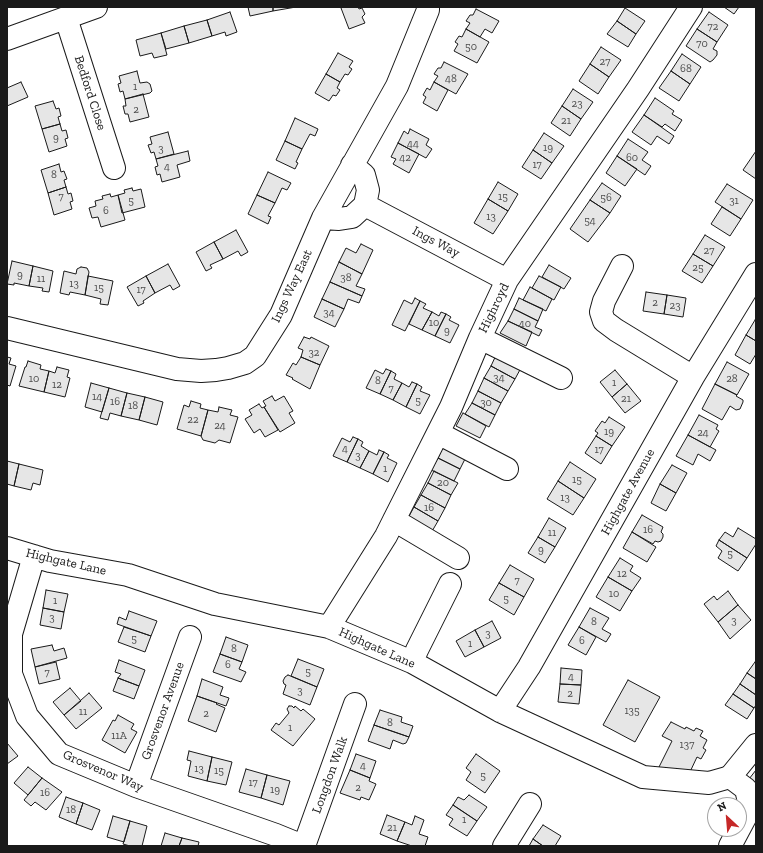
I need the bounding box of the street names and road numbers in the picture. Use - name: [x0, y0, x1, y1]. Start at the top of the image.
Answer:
- street label: Bedford Close: [71, 54, 109, 132]
- street label: Ings Way: [410, 223, 462, 261]
- street label: Ings Way East: [268, 247, 316, 325]
- street label: Highroyd: [475, 281, 513, 335]
- street label: Highgate Avenue: [598, 446, 658, 538]
- street label: Highgate Lane: [24, 545, 108, 579]
- street label: Highgate Lane: [336, 624, 418, 672]
- street label: Grosvenor Avenue: [138, 660, 188, 762]
- street label: Longdon Walk: [309, 734, 351, 816]
- street label: Grosvenor Way: [60, 747, 146, 795]

